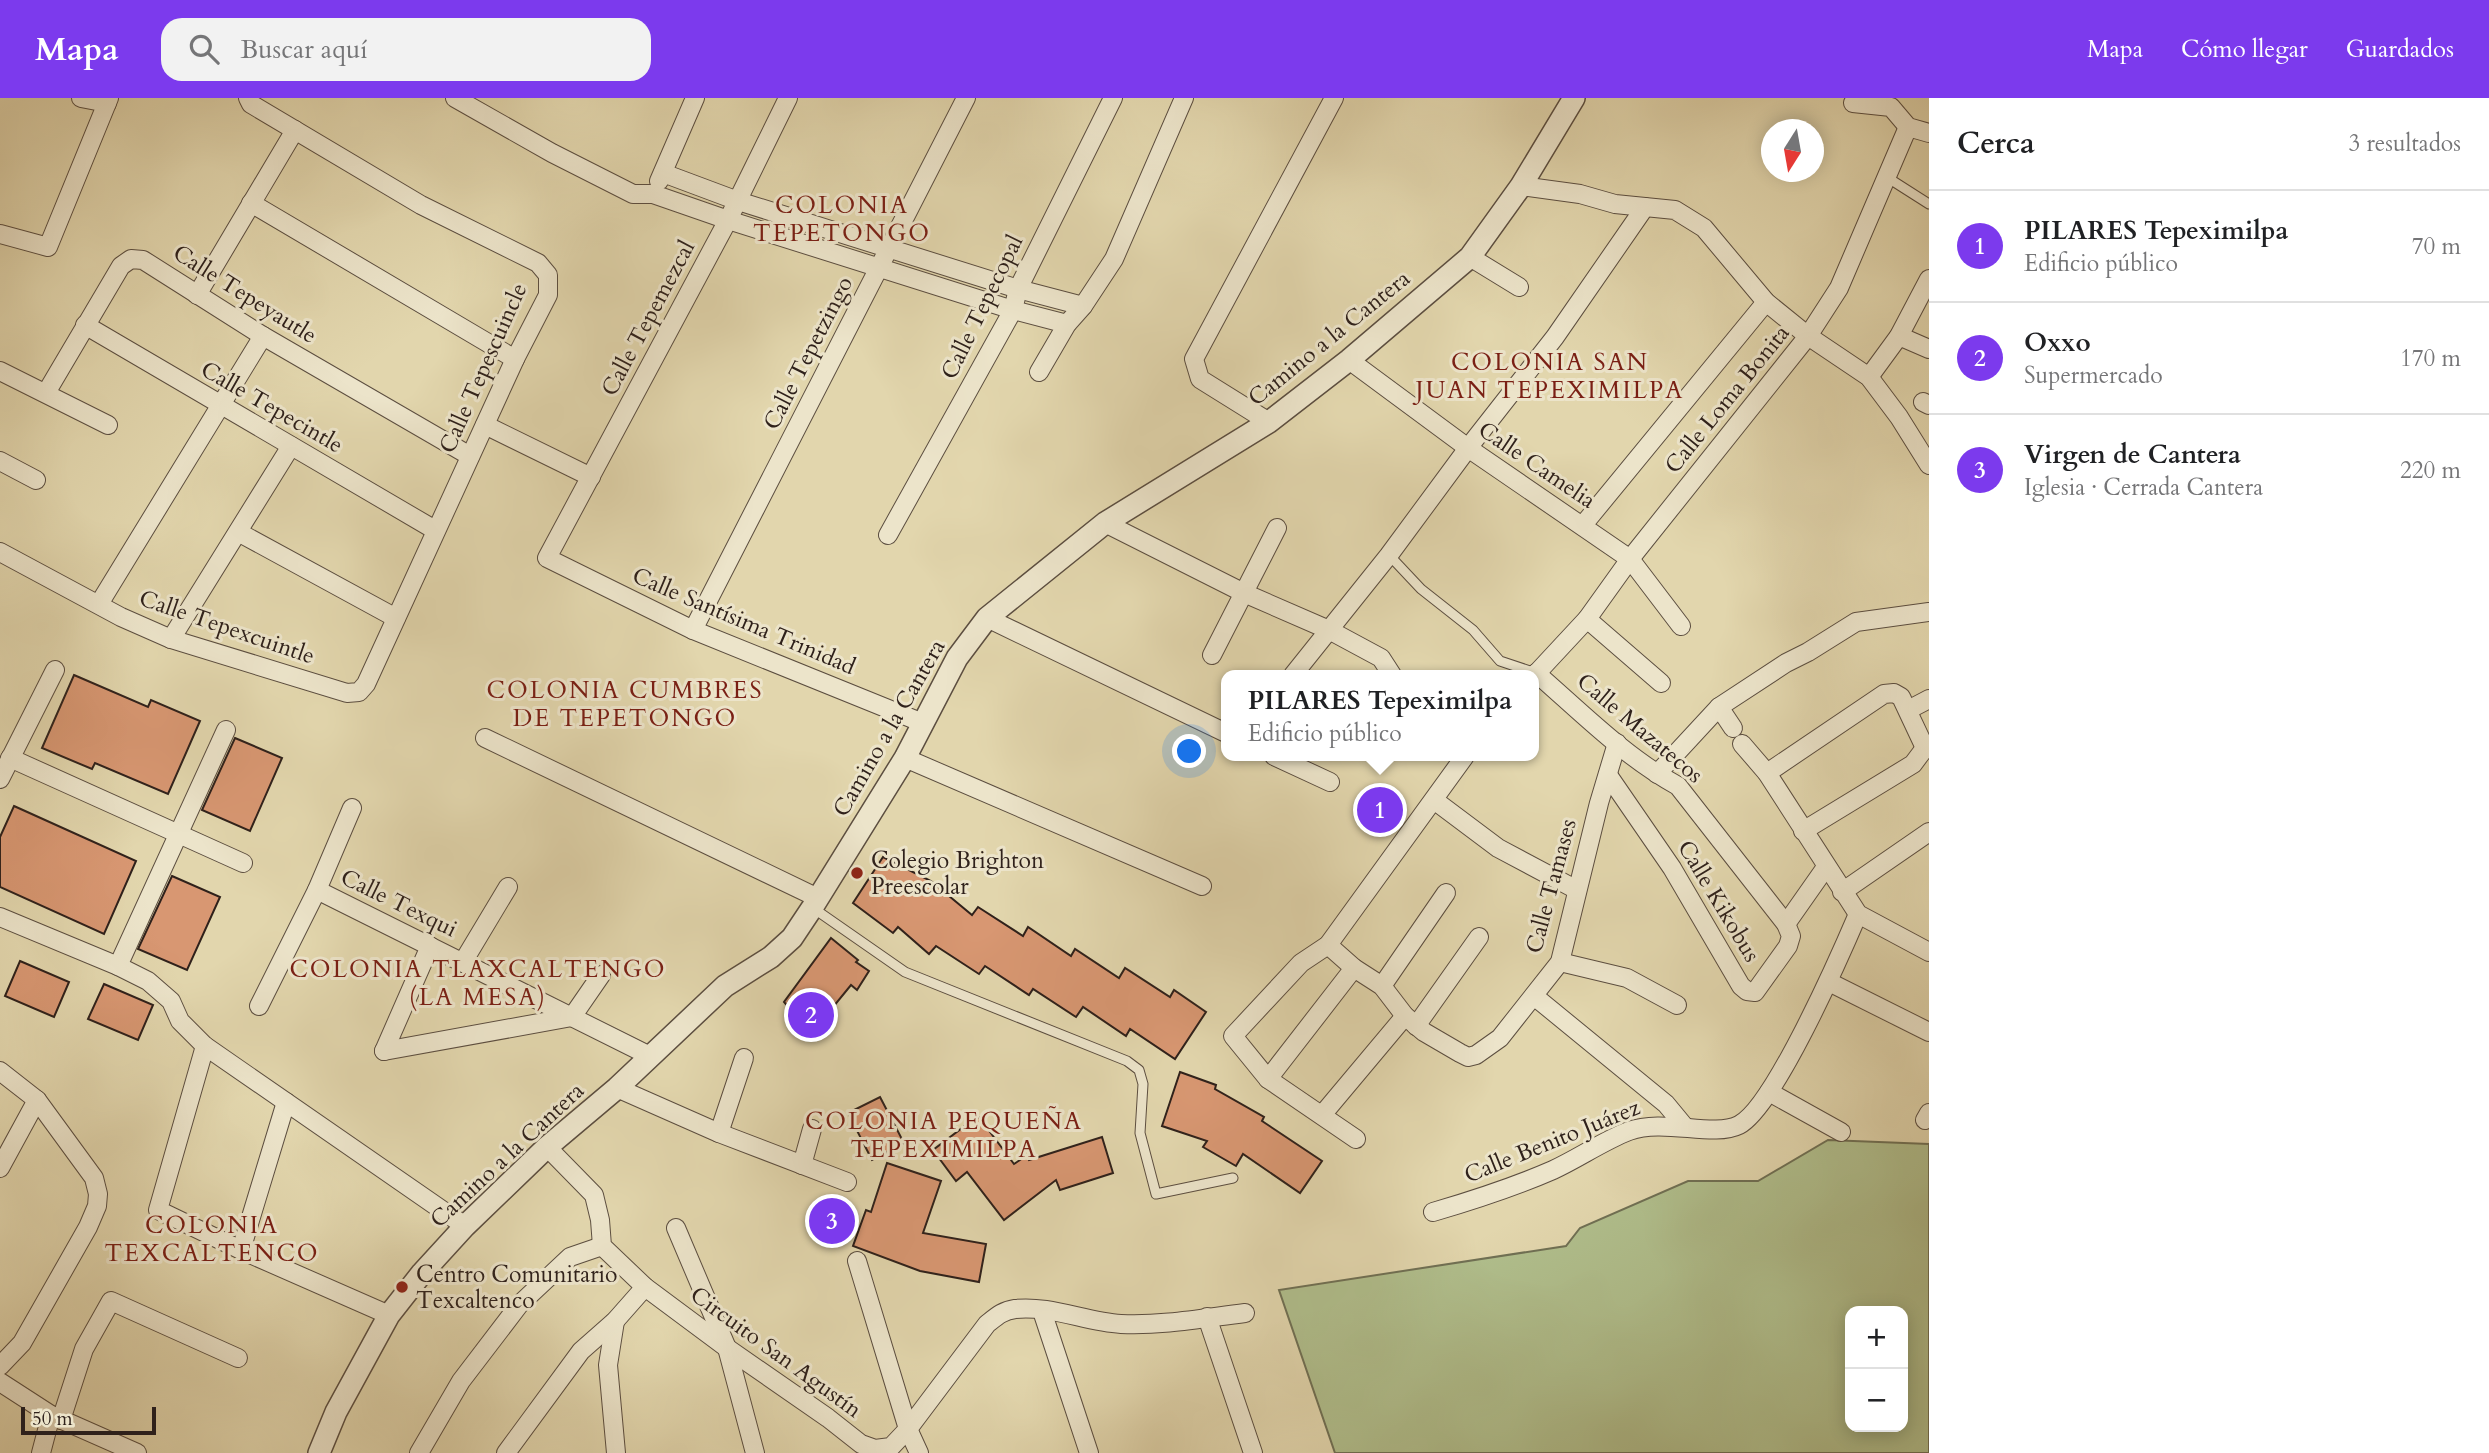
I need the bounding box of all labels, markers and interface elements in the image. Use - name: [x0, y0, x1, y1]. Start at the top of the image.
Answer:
- search box: [161, 18, 651, 81]
- text: Mapa: [35, 27, 119, 72]
- icon: search: [185, 30, 223, 68]
- text: Buscar aquí: [241, 32, 368, 67]
- text: Mapa: [2087, 33, 2143, 66]
- text: Cómo llegar: [2181, 33, 2308, 66]
- text: Guardados: [2346, 33, 2454, 66]
- north arrow: [1761, 119, 1824, 182]
- text: Cerca: [1957, 123, 2035, 164]
- text: 3 resultados: [2348, 128, 2461, 159]
- district label: COLONIA TEPETONGO: [753, 189, 931, 250]
- text: PILARES Tepeximilpa: [2024, 213, 2289, 248]
- street label: Calle Tepecopal: [934, 230, 1030, 384]
- text: 1: [1974, 231, 1986, 262]
- text: 70 m: [2412, 231, 2461, 262]
- street label: Calle Tepemezcal: [594, 235, 702, 401]
- street label: Calle Tepeyautle: [167, 237, 323, 351]
- text: Edificio público: [2024, 248, 2178, 279]
- street label: Camino a la Cantera: [1242, 263, 1416, 413]
- street label: Calle Tepetzingo: [756, 271, 860, 435]
- street label: Calle Tepescuincle: [432, 278, 534, 458]
- street label: Calle Loma Bonita: [1658, 318, 1797, 480]
- text: Oxxo: [2024, 325, 2091, 360]
- text: 2: [1974, 343, 1986, 374]
- text: 170 m: [2400, 343, 2461, 374]
- district label: COLONIA SAN JUAN TEPEXIMILPA: [1413, 346, 1684, 407]
- street label: Calle Tepecintle: [195, 354, 349, 460]
- text: Supermercado: [2024, 360, 2163, 391]
- street label: Calle Camelia: [1472, 414, 1602, 516]
- text: Virgen de Cantera: [2024, 437, 2241, 472]
- text: 3: [1974, 455, 1986, 486]
- text: 220 m: [2400, 455, 2461, 486]
- text: Iglesia · Cerrada Cantera: [2024, 472, 2263, 503]
- street label: Calle Santísima Trinidad: [628, 560, 861, 682]
- street label: Calle Tepexcuintle: [135, 582, 319, 672]
- street label: Camino a la Cantera: [826, 634, 952, 822]
- street label: Calle Mazatecos: [1570, 666, 1710, 790]
- popup: [1221, 670, 1539, 761]
- district label: COLONIA CUMBRES DE TEPETONGO: [487, 674, 763, 735]
- text: PILARES Tepeximilpa: [1248, 683, 1512, 718]
- text: Edificio público: [1248, 718, 1402, 749]
- your location: [1172, 734, 1206, 768]
- pin: 1: [1357, 784, 1403, 836]
- street label: Calle Tamases: [1518, 815, 1584, 957]
- street label: Calle Kikobus: [1670, 834, 1768, 968]
- place label: Colegio Brighton Preescolar: [871, 845, 1044, 902]
- street label: Calle Texqui: [336, 861, 462, 945]
- marker: Colegio Brighton Preescolar: [849, 865, 865, 881]
- district label: COLONIA TLAXCALTENGO (LA MESA): [289, 953, 667, 1014]
- pin: 2: [788, 989, 834, 1041]
- street label: Camino a la Cantera: [423, 1075, 591, 1234]
- street label: Calle Benito Juárez: [1460, 1092, 1644, 1190]
- district label: COLONIA PEQUEÑA TEPEXIMILPA: [805, 1105, 1083, 1166]
- pin: 3: [809, 1195, 855, 1247]
- district label: COLONIA TEXCALTENCO: [104, 1209, 320, 1270]
- place label: Centro Comunitario Texcaltenco: [416, 1259, 618, 1316]
- marker: Centro Comunitario Texcaltenco: [394, 1279, 410, 1295]
- street label: Circuito San Agustín: [684, 1279, 868, 1425]
- map controls: [1845, 1306, 1908, 1432]
- button: +: [1845, 1306, 1908, 1369]
- button: −: [1845, 1369, 1908, 1432]
- scale bar: [21, 1404, 156, 1436]
- text: 50 m: [32, 1406, 73, 1432]

